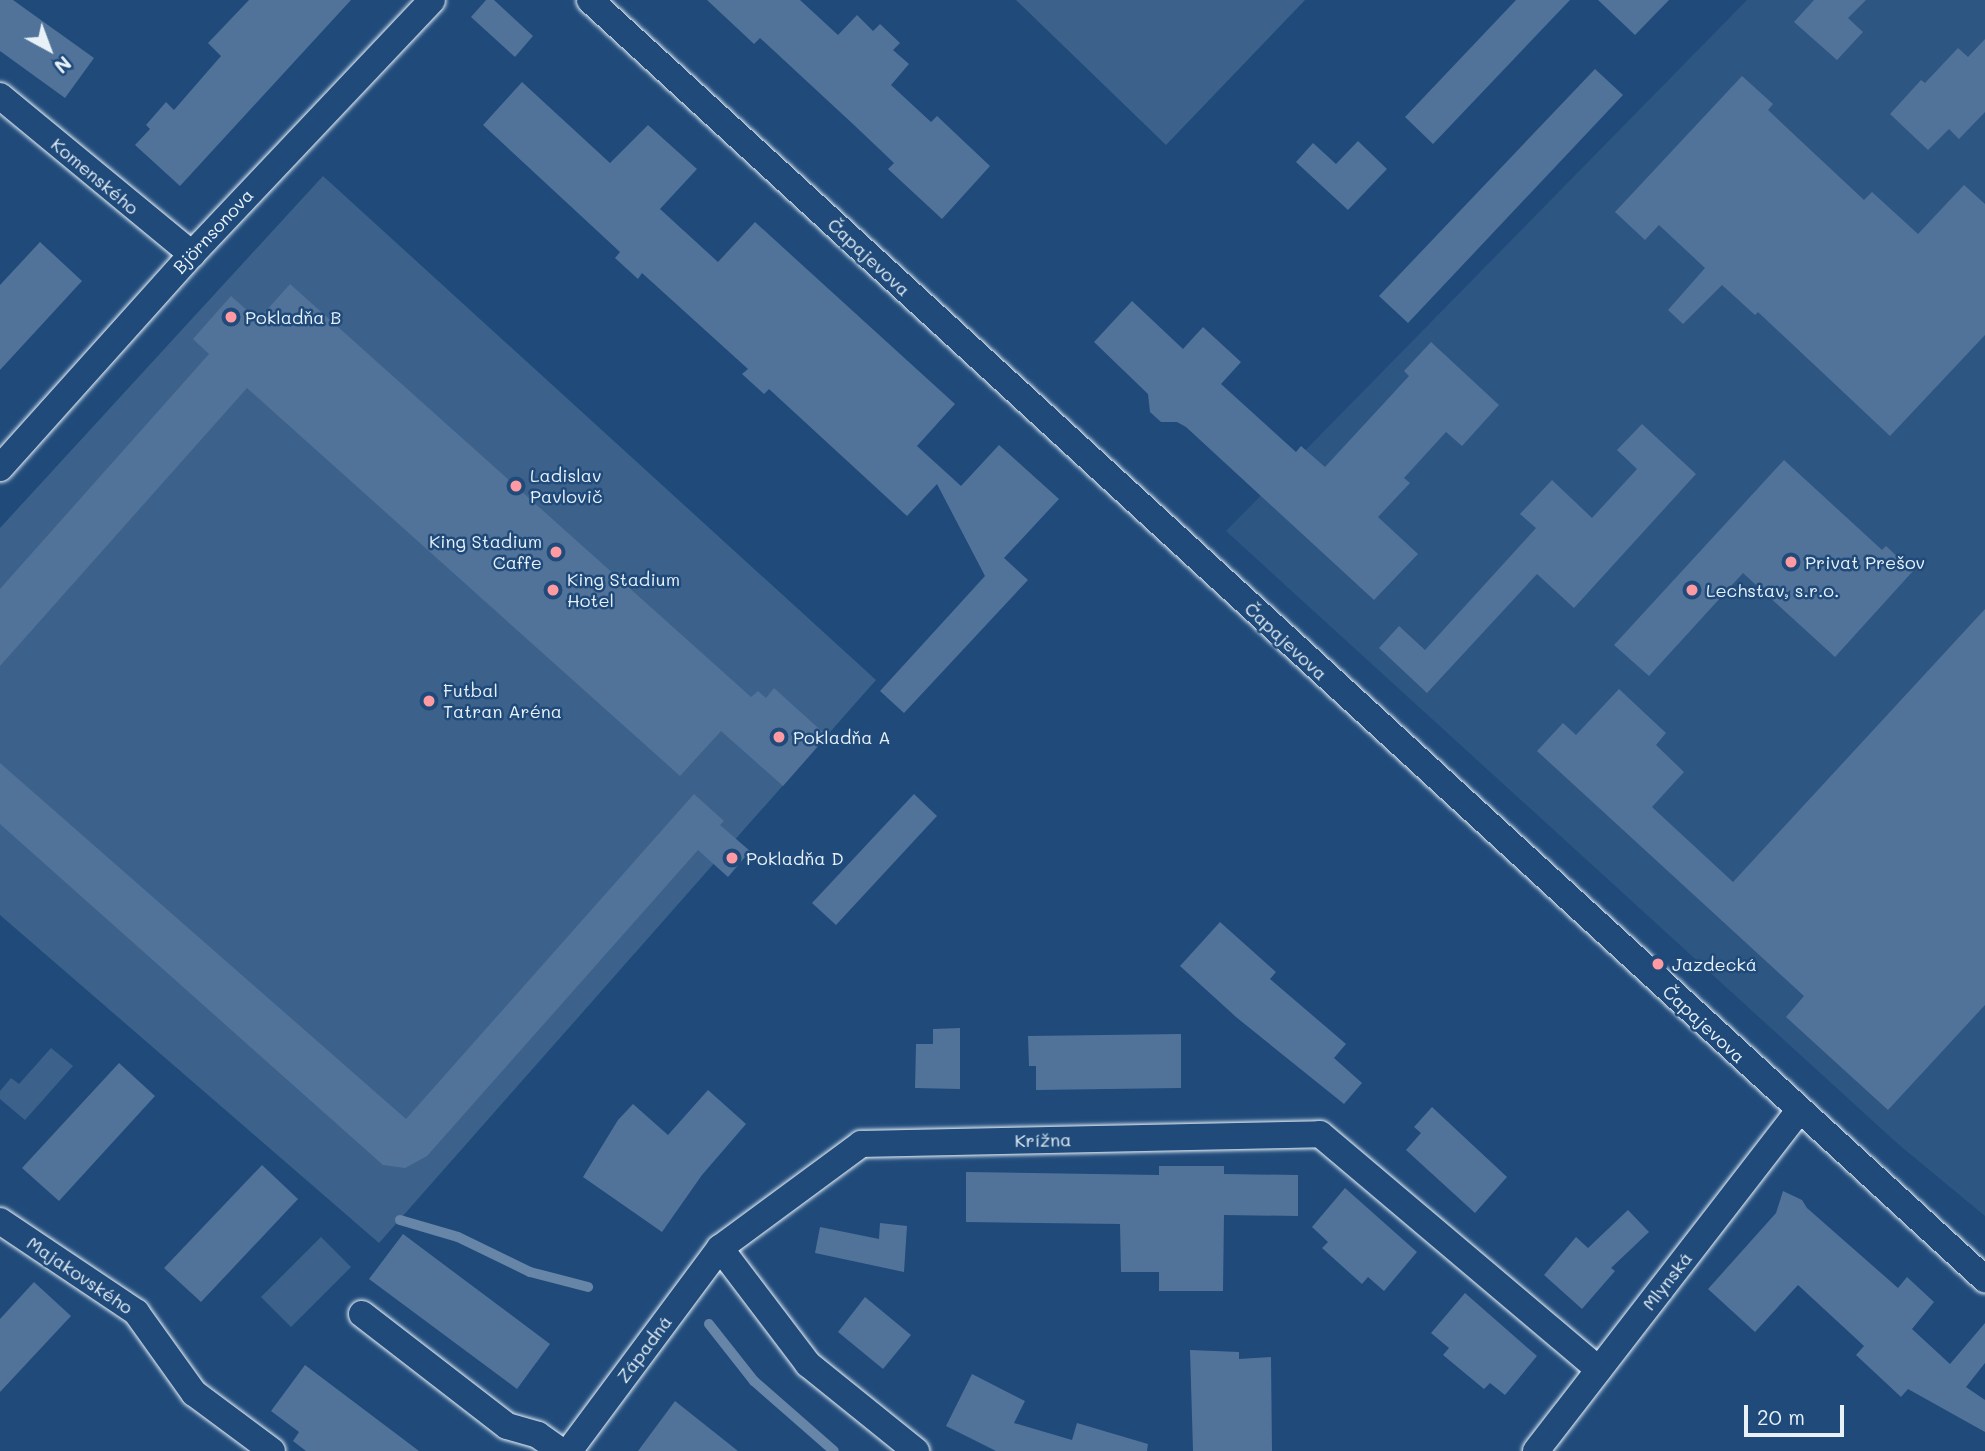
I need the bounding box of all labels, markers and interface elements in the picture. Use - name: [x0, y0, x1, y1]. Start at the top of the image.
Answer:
- north arrow: [14, 14, 84, 84]
- text: N: [49, 51, 77, 79]
- street label: Komenského: [47, 133, 143, 219]
- street label: Björnsonova: [168, 184, 258, 278]
- street label: Čapajevova: [823, 213, 915, 301]
- place label: Pokladňa B: [245, 306, 341, 328]
- marker: Pokladňa B: [223, 309, 239, 325]
- place label: Ladislav Pavlovič: [530, 465, 603, 508]
- marker: Ladislav Pavlovič: [508, 478, 524, 494]
- place label: King Stadium Caffe: [429, 531, 542, 574]
- marker: King Stadium Caffe: [548, 544, 564, 560]
- place label: Privat Prešov: [1805, 551, 1925, 573]
- marker: Privat Prešov: [1783, 554, 1799, 570]
- place label: King Stadium Hotel: [567, 569, 680, 612]
- place label: Lechstav, s.r.o.: [1706, 579, 1839, 601]
- marker: King Stadium Hotel: [545, 582, 561, 598]
- marker: Lechstav, s.r.o.: [1684, 582, 1700, 598]
- street label: Čapajevova: [1240, 597, 1332, 685]
- place label: Futbal Tatran Aréna: [443, 680, 562, 722]
- marker: Futbal Tatran Aréna: [421, 693, 437, 709]
- place label: Pokladňa A: [793, 726, 891, 748]
- marker: Pokladňa A: [771, 729, 787, 745]
- place label: Pokladňa D: [746, 847, 844, 869]
- marker: Pokladňa D: [724, 850, 740, 866]
- place label: Jazdecká: [1672, 953, 1757, 975]
- marker: Jazdecká: [1650, 956, 1666, 972]
- street label: Čapajevova: [1658, 980, 1750, 1068]
- street label: Krížna: [1014, 1129, 1072, 1151]
- street label: Majakovského: [23, 1232, 137, 1318]
- street label: Mlynská: [1638, 1248, 1696, 1314]
- street label: Západná: [612, 1311, 676, 1387]
- scale bar: [1747, 1392, 1847, 1436]
- text: 20 m: [1757, 1403, 1805, 1430]

